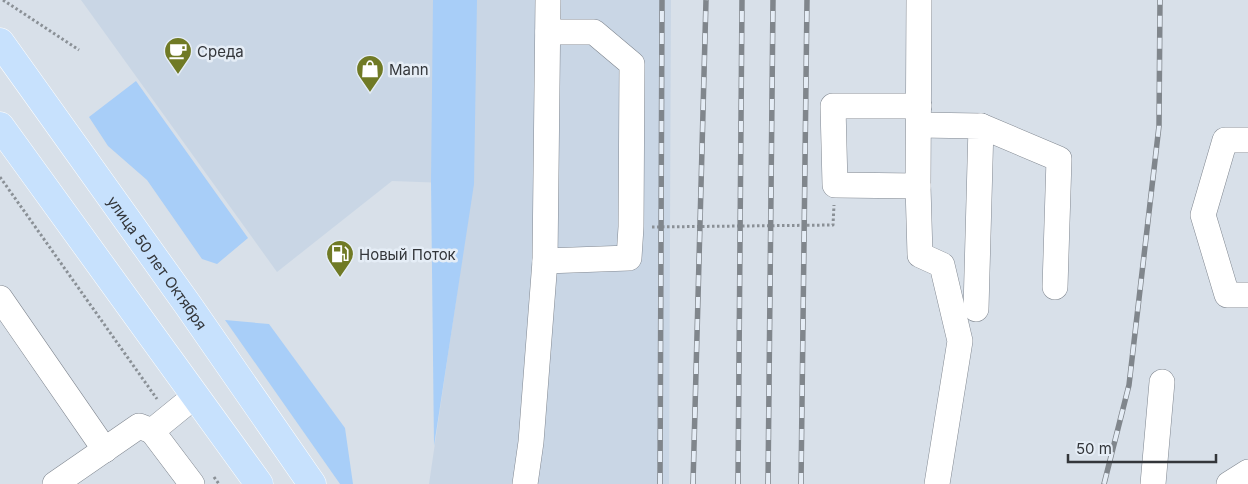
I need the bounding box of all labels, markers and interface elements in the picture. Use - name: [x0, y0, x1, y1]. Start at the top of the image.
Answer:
- cafe icon: Среда: [163, 36, 193, 75]
- place label: Среда: [197, 42, 244, 61]
- shop icon: Mann: [355, 54, 385, 93]
- place label: Mann: [389, 60, 429, 79]
- street label: улица 50 лет Октября: [103, 192, 211, 333]
- fuel station icon: Новый Поток: [325, 239, 355, 278]
- place label: Новый Поток: [359, 245, 456, 264]
- scale bar: [1068, 432, 1216, 464]
- text: 50 m: [1076, 439, 1112, 458]

